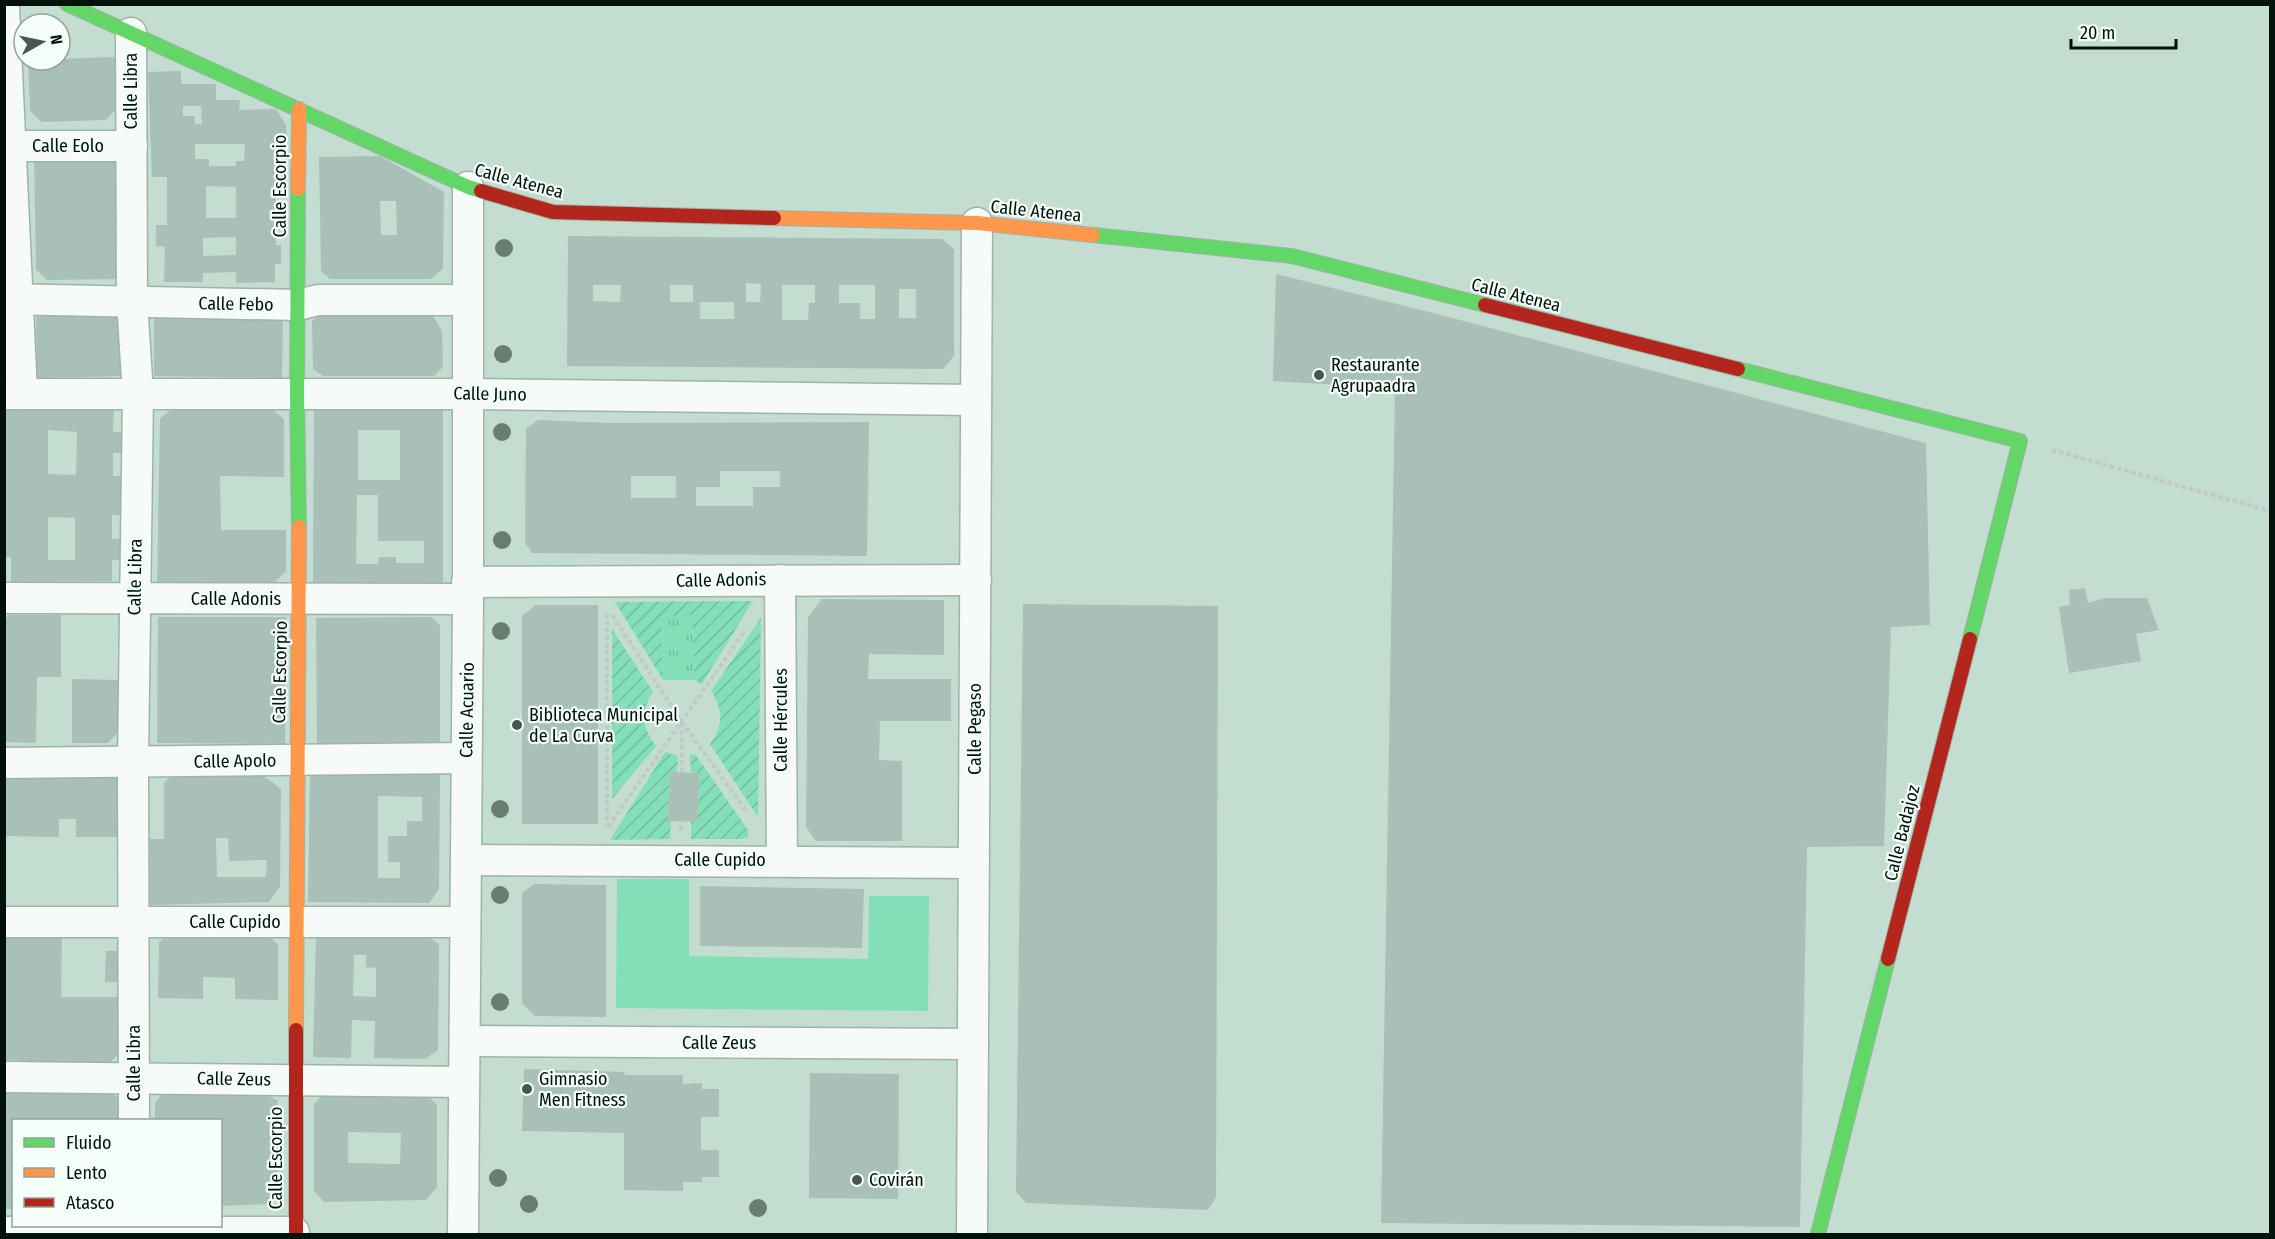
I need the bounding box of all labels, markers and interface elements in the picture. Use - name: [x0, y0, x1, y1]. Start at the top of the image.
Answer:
- north arrow: [12, 12, 72, 72]
- scale bar: [2071, 12, 2176, 50]
- text: 20 m: [2080, 22, 2115, 44]
- text: N: [46, 34, 66, 46]
- street label: Calle Libra: [120, 52, 142, 129]
- street label: Calle Eolo: [32, 135, 104, 157]
- street label: Calle Escorpio: [269, 135, 291, 237]
- street label: Calle Atenea: [472, 159, 566, 203]
- street label: Calle Atenea: [990, 195, 1083, 227]
- street label: Calle Atenea: [1469, 273, 1563, 317]
- street label: Calle Febo: [198, 292, 274, 316]
- place label: Restaurante Agrupaadra: [1331, 354, 1420, 397]
- marker: Restaurante Agrupaadra: [1312, 368, 1326, 382]
- street label: Calle Juno: [453, 382, 527, 406]
- street label: Calle Libra: [123, 538, 147, 616]
- street label: Calle Adonis: [676, 568, 767, 592]
- street label: Calle Adonis: [191, 588, 282, 610]
- street label: Calle Escorpio: [268, 620, 292, 724]
- street label: Calle Acuario: [455, 662, 479, 758]
- street label: Calle Hércules: [770, 668, 792, 772]
- street label: Calle Pegaso: [964, 683, 986, 775]
- place label: Biblioteca Municipal de La Curva: [529, 704, 678, 747]
- marker: Biblioteca Municipal de La Curva: [510, 718, 524, 732]
- street label: Calle Apolo: [193, 749, 277, 773]
- street label: Calle Badajoz: [1879, 783, 1925, 883]
- street label: Calle Cupido: [674, 849, 766, 871]
- street label: Calle Cupido: [189, 911, 281, 933]
- street label: Calle Libra: [123, 1024, 145, 1101]
- street label: Calle Zeus: [682, 1032, 756, 1054]
- street label: Calle Zeus: [197, 1067, 272, 1091]
- place label: Gimnasio Men Fitness: [539, 1068, 626, 1111]
- marker: Gimnasio Men Fitness: [520, 1082, 534, 1096]
- street label: Calle Escorpio: [265, 1107, 287, 1209]
- legend: [12, 1119, 222, 1227]
- text: Fluido: [66, 1132, 112, 1154]
- text: Lento: [66, 1162, 107, 1184]
- place label: Covirán: [869, 1169, 924, 1191]
- marker: Covirán: [850, 1173, 864, 1187]
- text: Atasco: [66, 1192, 114, 1214]

